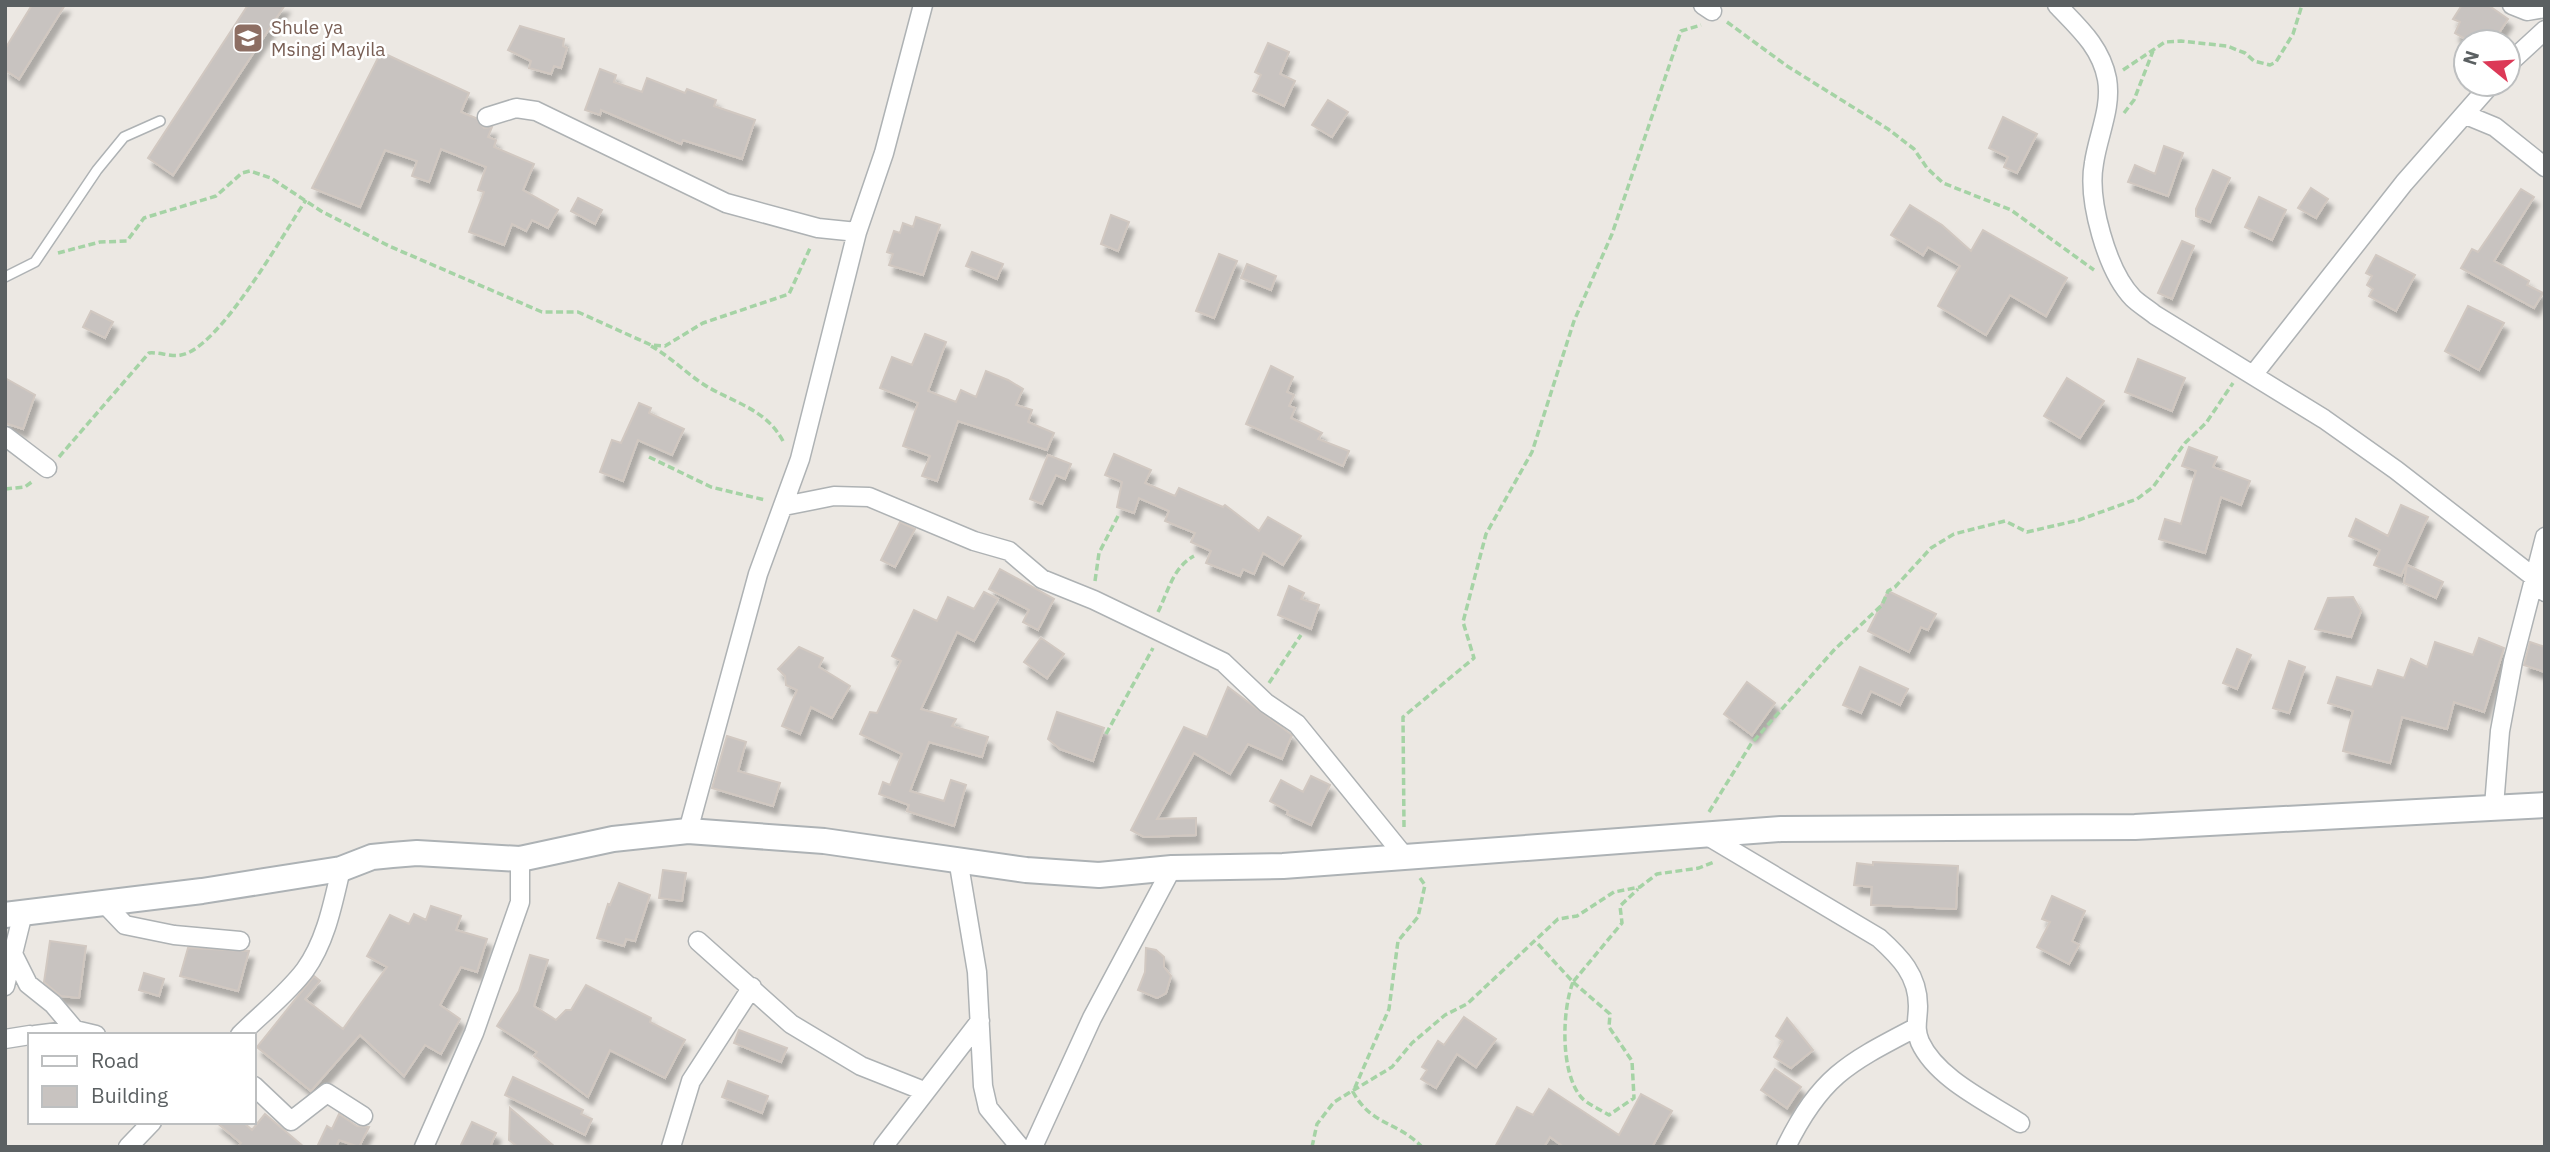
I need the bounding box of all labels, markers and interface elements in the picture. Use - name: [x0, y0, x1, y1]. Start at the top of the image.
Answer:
- place label: Shule ya Msingi Mayila: [271, 15, 386, 61]
- school or university icon: Shule ya Msingi Mayila: [231, 21, 265, 55]
- north arrow: [2452, 28, 2522, 98]
- text: N: [2457, 47, 2484, 68]
- legend: [28, 1033, 256, 1124]
- text: Road: [91, 1046, 139, 1074]
- text: Building: [91, 1081, 168, 1109]

